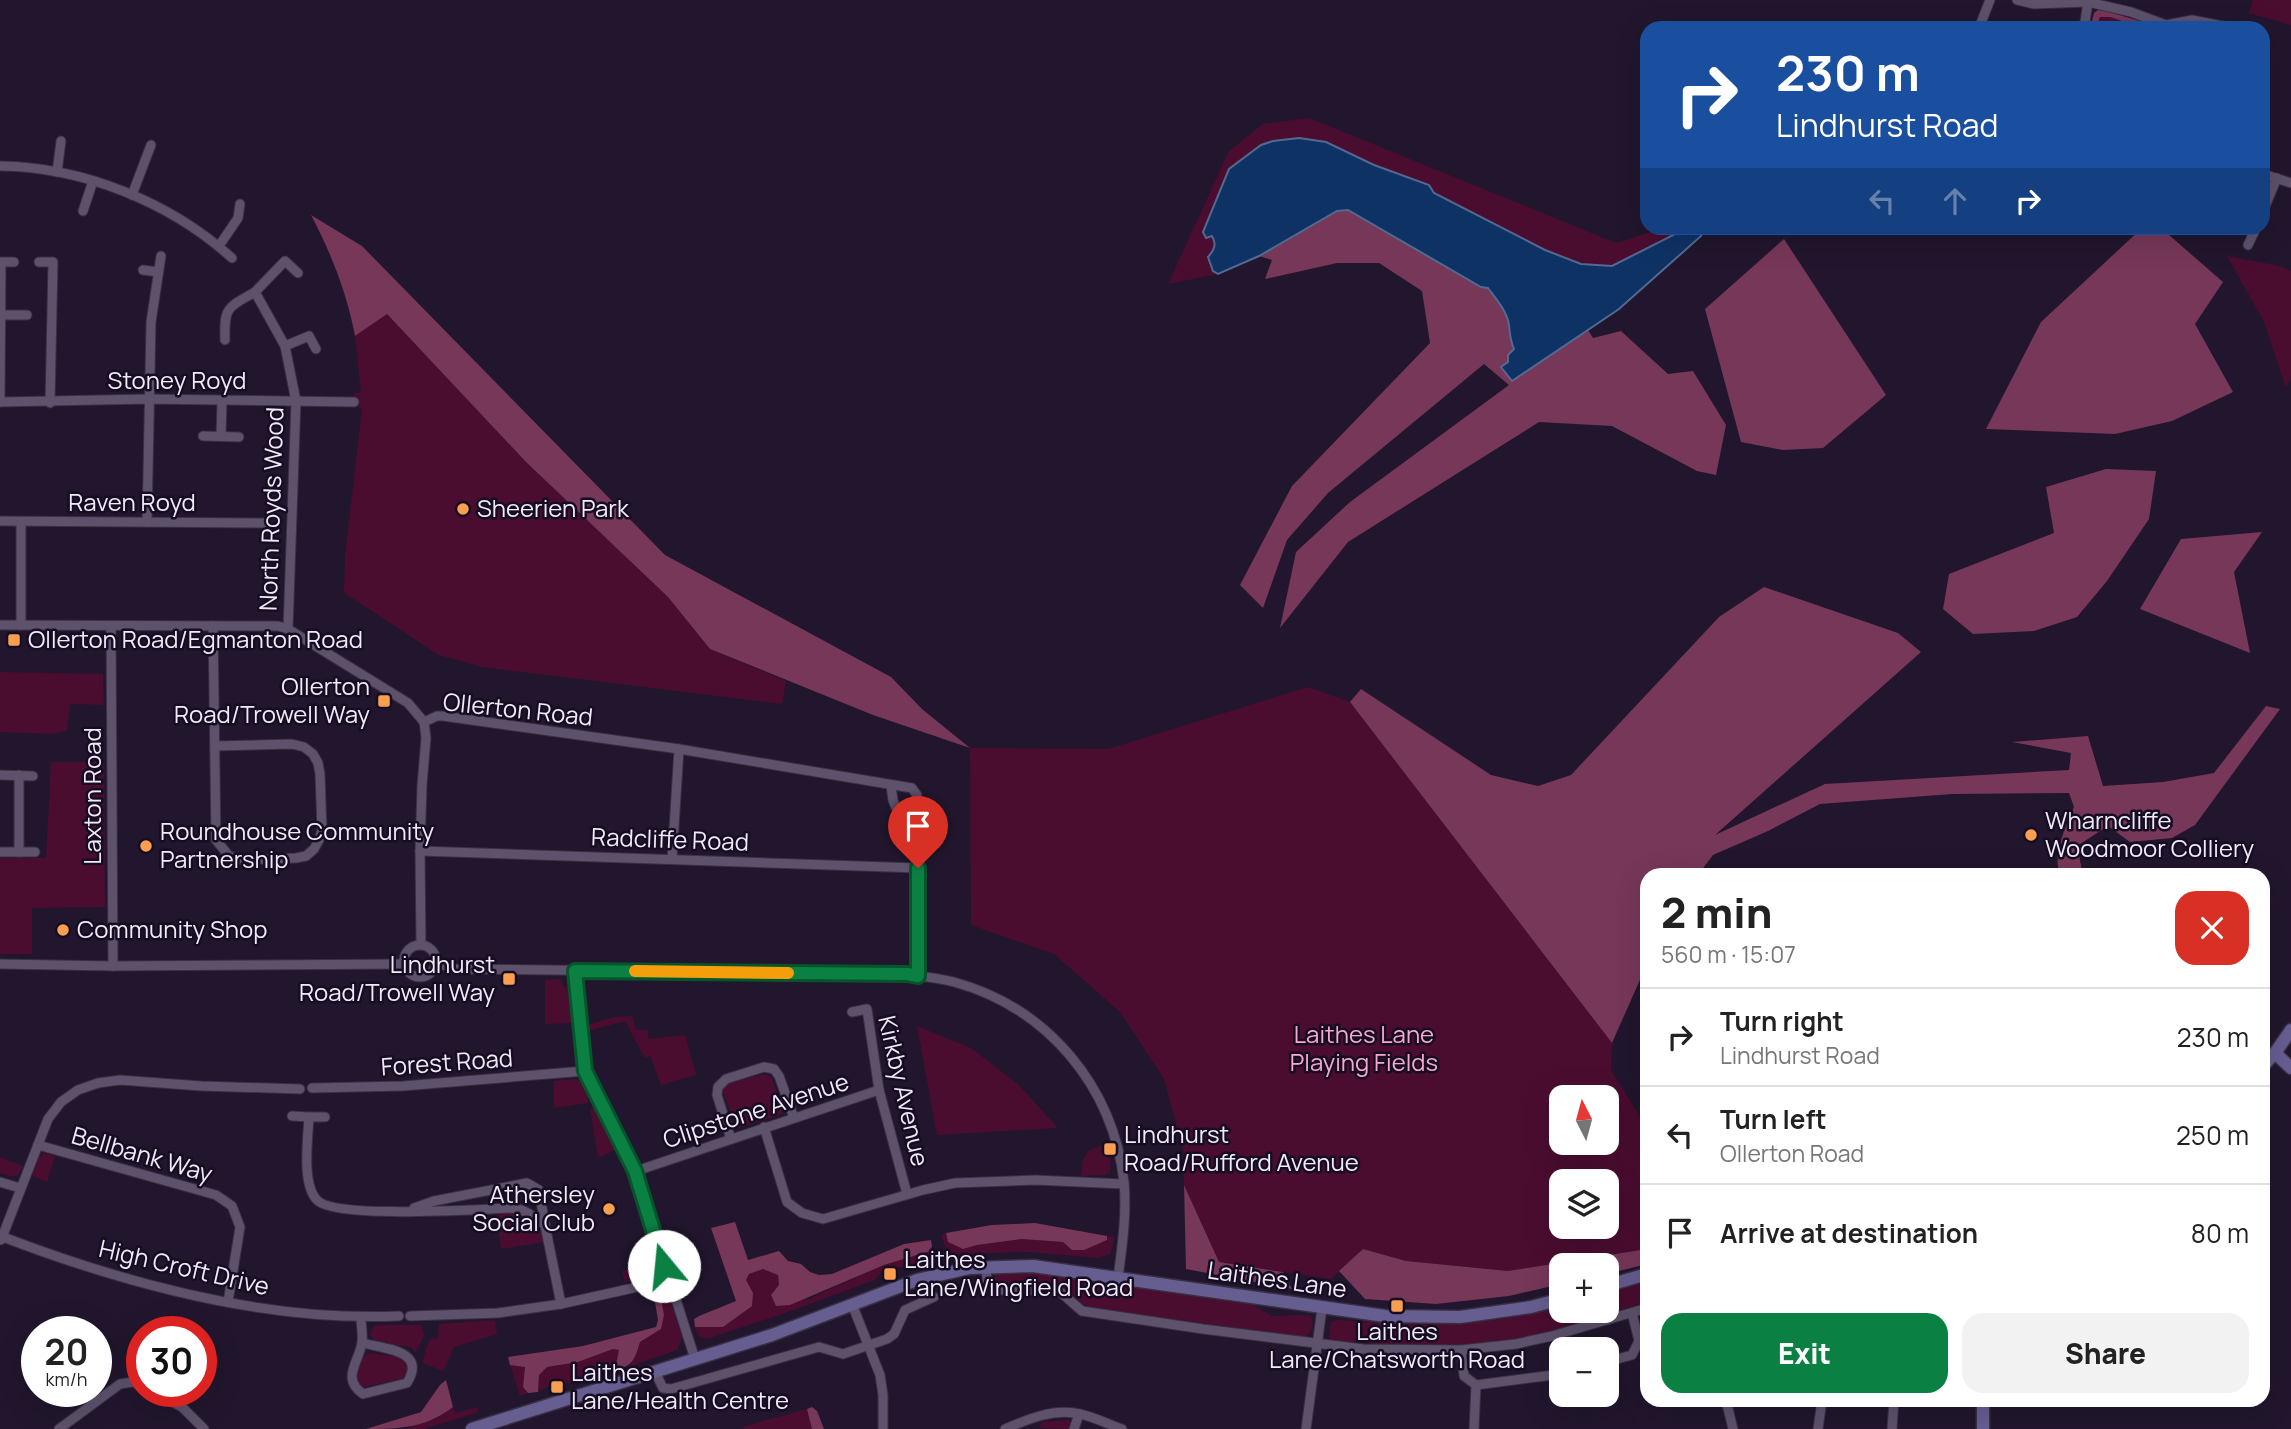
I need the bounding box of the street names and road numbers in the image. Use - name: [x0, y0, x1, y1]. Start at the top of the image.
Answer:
- street label: Stoney Royd: [108, 363, 246, 396]
- street label: North Royds Wood: [250, 406, 291, 612]
- street label: Raven Royd: [68, 485, 196, 518]
- street label: Ollerton Road: [442, 684, 595, 733]
- street label: Laxton Road: [75, 727, 108, 865]
- street label: Radcliffe Road: [591, 819, 750, 858]
- street label: Kirkby Avenue: [871, 1012, 938, 1169]
- street label: Forest Road: [380, 1040, 514, 1083]
- street label: Clipstone Avenue: [658, 1064, 853, 1155]
- street label: Bellbank Way: [68, 1118, 217, 1190]
- street label: High Croft Drive: [96, 1231, 273, 1302]
- street label: Laithes Lane: [1205, 1252, 1349, 1305]

